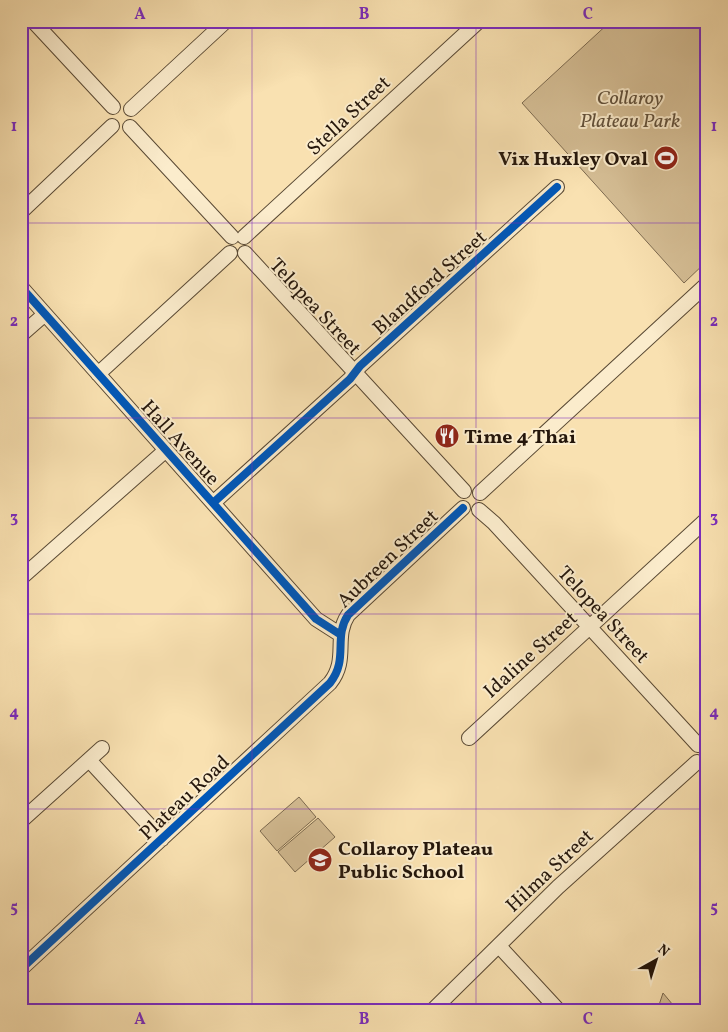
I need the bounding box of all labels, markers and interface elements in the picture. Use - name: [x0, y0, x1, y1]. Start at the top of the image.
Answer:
- text: A: [134, 4, 146, 26]
- text: B: [359, 4, 370, 26]
- text: C: [583, 4, 593, 26]
- street label: Stella Street: [301, 70, 398, 163]
- park label: Collaroy Plateau Park: [580, 85, 680, 136]
- text: 1: [11, 116, 17, 138]
- text: 1: [711, 116, 717, 138]
- sports icon: Vix Huxley Oval: [653, 145, 679, 171]
- place label: Vix Huxley Oval: [498, 146, 648, 174]
- street label: Blandford Street: [367, 225, 494, 342]
- street label: Telopea Street: [262, 253, 367, 362]
- text: 2: [10, 311, 18, 333]
- text: 2: [710, 311, 718, 333]
- street label: Hall Avenue: [134, 394, 226, 492]
- restaurant icon: Time 4 Thai: [434, 423, 460, 449]
- place label: Time 4 Thai: [464, 424, 576, 452]
- street label: Aubreen Street: [331, 504, 445, 615]
- text: 3: [10, 507, 18, 529]
- text: 3: [710, 507, 718, 529]
- street label: Telopea Street: [550, 561, 655, 670]
- street label: Idaline Street: [478, 606, 585, 705]
- text: 4: [9, 702, 19, 724]
- text: 4: [709, 702, 719, 724]
- street label: Plateau Road: [134, 749, 237, 848]
- street label: Hilma Street: [500, 823, 601, 920]
- place label: Collaroy Plateau Public School: [338, 836, 493, 887]
- school or university icon: Collaroy Plateau Public School: [307, 847, 333, 873]
- text: 5: [10, 897, 18, 919]
- text: 5: [710, 897, 718, 919]
- north arrow: [630, 934, 680, 984]
- text: N: [653, 940, 673, 962]
- text: A: [134, 1009, 146, 1031]
- text: B: [359, 1009, 370, 1031]
- text: C: [583, 1009, 593, 1031]

